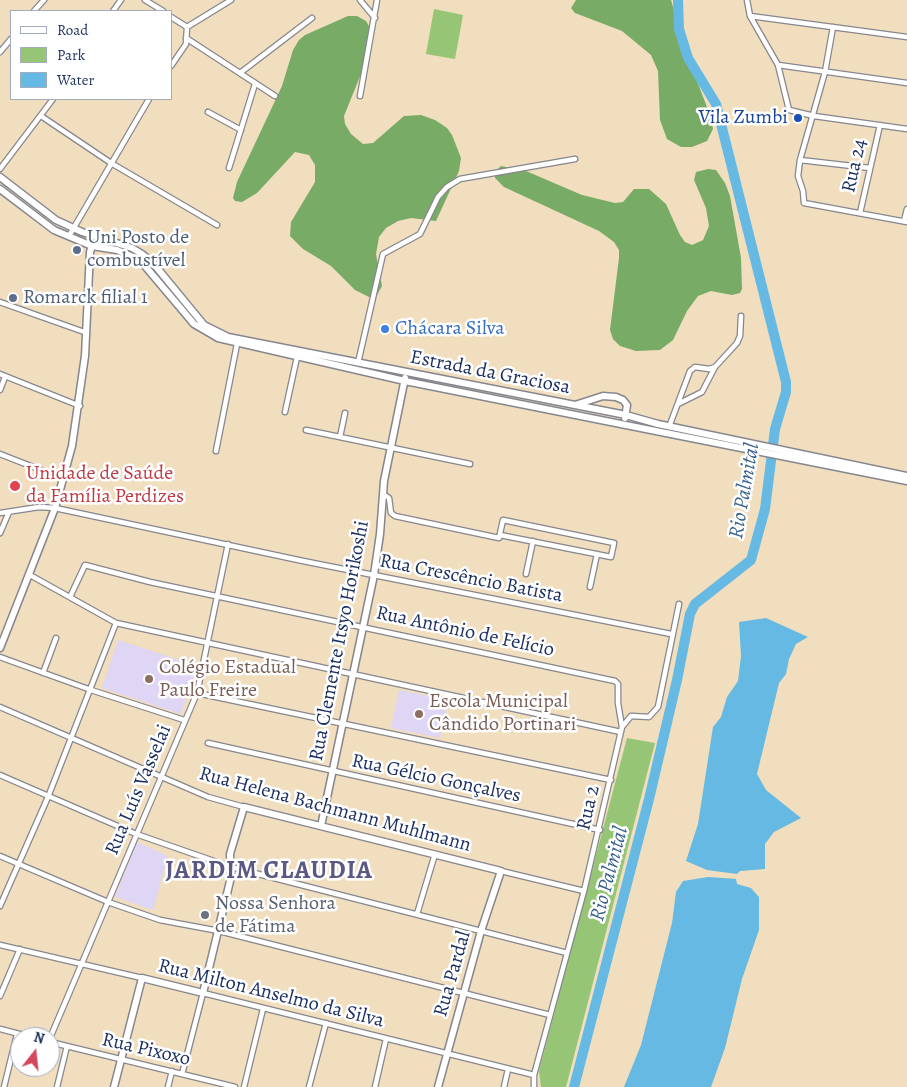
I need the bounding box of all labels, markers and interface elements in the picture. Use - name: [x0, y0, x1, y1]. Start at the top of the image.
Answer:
- legend: [10, 10, 172, 100]
- text: Road: [57, 20, 88, 40]
- text: Park: [57, 45, 85, 65]
- text: Water: [57, 70, 94, 90]
- place label: Vila Zumbi: [698, 106, 788, 130]
- marker: Vila Zumbi: [792, 112, 804, 124]
- street label: Rua 24: [837, 137, 873, 195]
- place label: Uni Posto de combustível: [87, 226, 189, 273]
- marker: Uni Posto de combustível: [71, 244, 83, 256]
- place label: Romarck filial 1: [23, 286, 148, 310]
- marker: Romarck filial 1: [7, 292, 19, 304]
- place label: Chácara Silva: [395, 317, 505, 341]
- marker: Chácara Silva: [379, 323, 391, 335]
- street label: Estrada da Graciosa: [408, 346, 572, 400]
- water label: Rio Palmital: [724, 441, 766, 541]
- place label: Unidade de Saúde da Família Perdizes: [26, 462, 184, 509]
- marker: Unidade de Saúde da Família Perdizes: [8, 479, 22, 493]
- street label: Rua Clemente Itsyo Horikoshi: [305, 519, 375, 763]
- street label: Rua Crescêncio Batista: [377, 549, 565, 609]
- street label: Rua Antônio de Felício: [374, 601, 556, 663]
- place label: Colégio Estadual Paulo Freire: [159, 656, 296, 703]
- marker: Colégio Estadual Paulo Freire: [143, 673, 155, 685]
- place label: Escola Municipal Cândido Portinari: [429, 690, 576, 737]
- marker: Escola Municipal Cândido Portinari: [413, 708, 425, 720]
- street label: Rua Luís Vasselai: [101, 721, 177, 859]
- street label: Rua Gélcio Gonçalves: [349, 749, 523, 809]
- street label: Rua Helena Bachmann Muhlmann: [196, 762, 474, 858]
- street label: Rua 2: [572, 783, 606, 833]
- water label: Rio Palmital: [585, 824, 635, 924]
- district label: JARDIM CLAUDIA: [163, 857, 375, 887]
- place label: Nossa Senhora de Fátima: [215, 892, 336, 939]
- marker: Nossa Senhora de Fátima: [199, 909, 211, 921]
- street label: Rua Pardal: [429, 928, 477, 1020]
- street label: Rua Milton Anselmo da Silva: [156, 954, 386, 1034]
- north arrow: [10, 1027, 60, 1077]
- text: N: [31, 1028, 47, 1049]
- street label: Rua Pixoxo: [100, 1028, 192, 1072]

